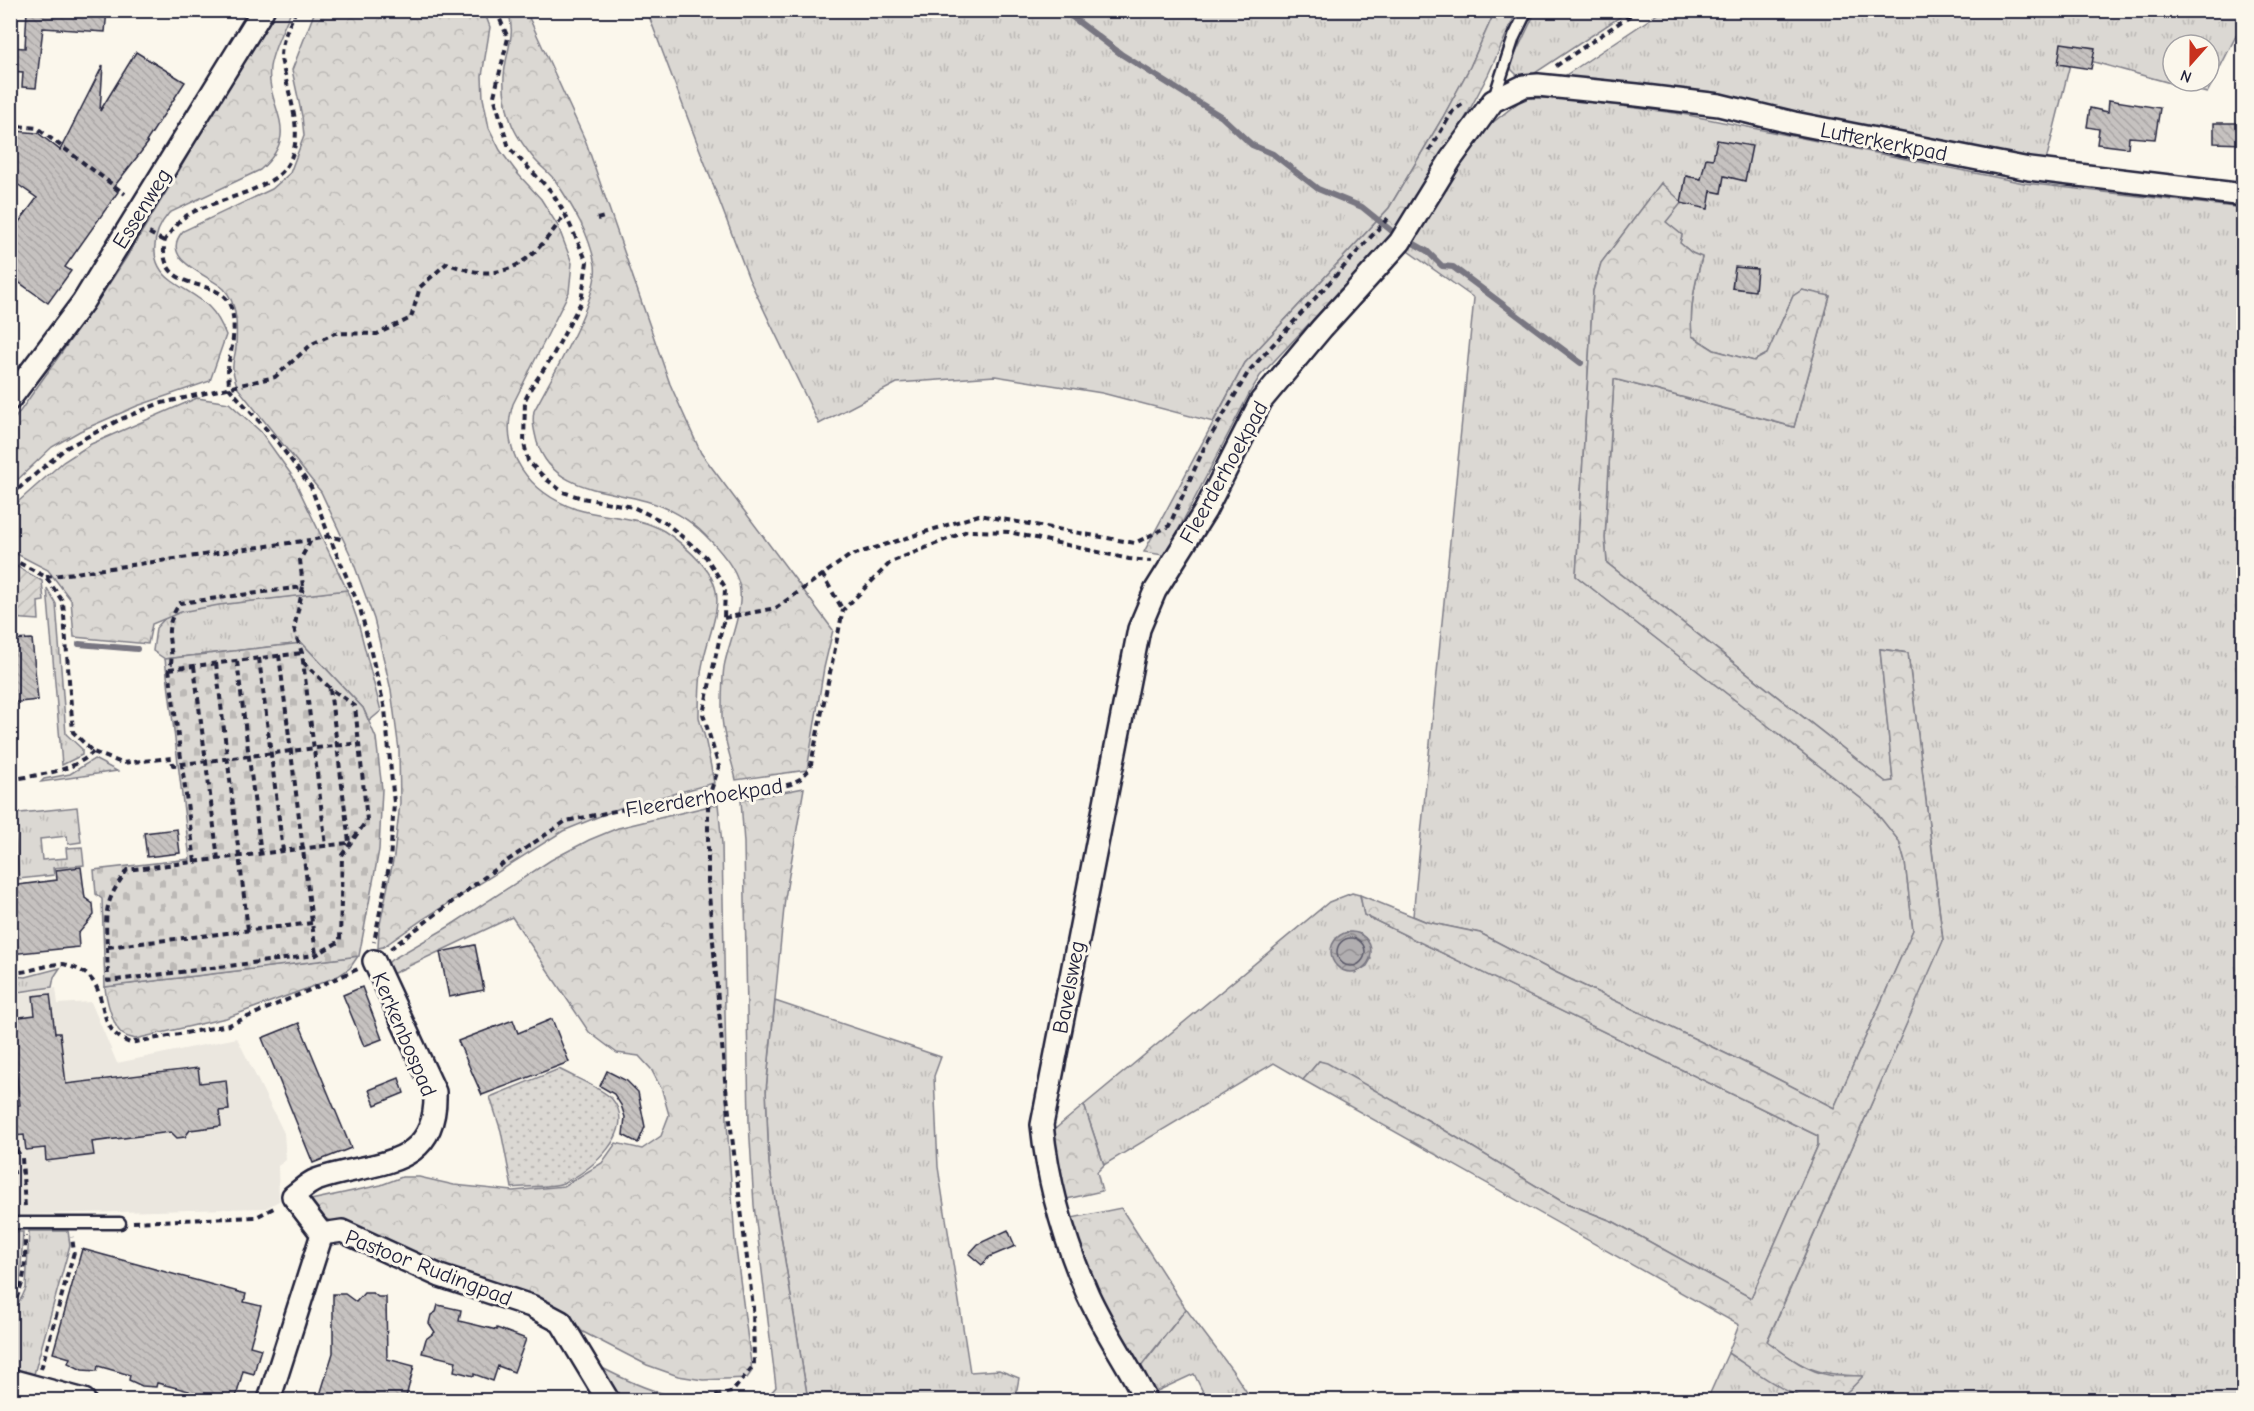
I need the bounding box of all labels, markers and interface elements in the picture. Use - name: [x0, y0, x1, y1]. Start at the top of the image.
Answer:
- north arrow: [2161, 33, 2221, 93]
- text: N: [2178, 66, 2194, 86]
- street label: Lutterkerkpad: [1818, 117, 1950, 167]
- street label: Essenweg: [107, 163, 177, 254]
- street label: Fleerderhoekpad: [1174, 397, 1274, 548]
- street label: Fleerderhoekpad: [624, 773, 785, 823]
- street label: Bavelsweg: [1047, 938, 1091, 1036]
- street label: Kerkenbospad: [366, 968, 442, 1100]
- street label: Pastoor Rudingpad: [342, 1224, 516, 1312]

